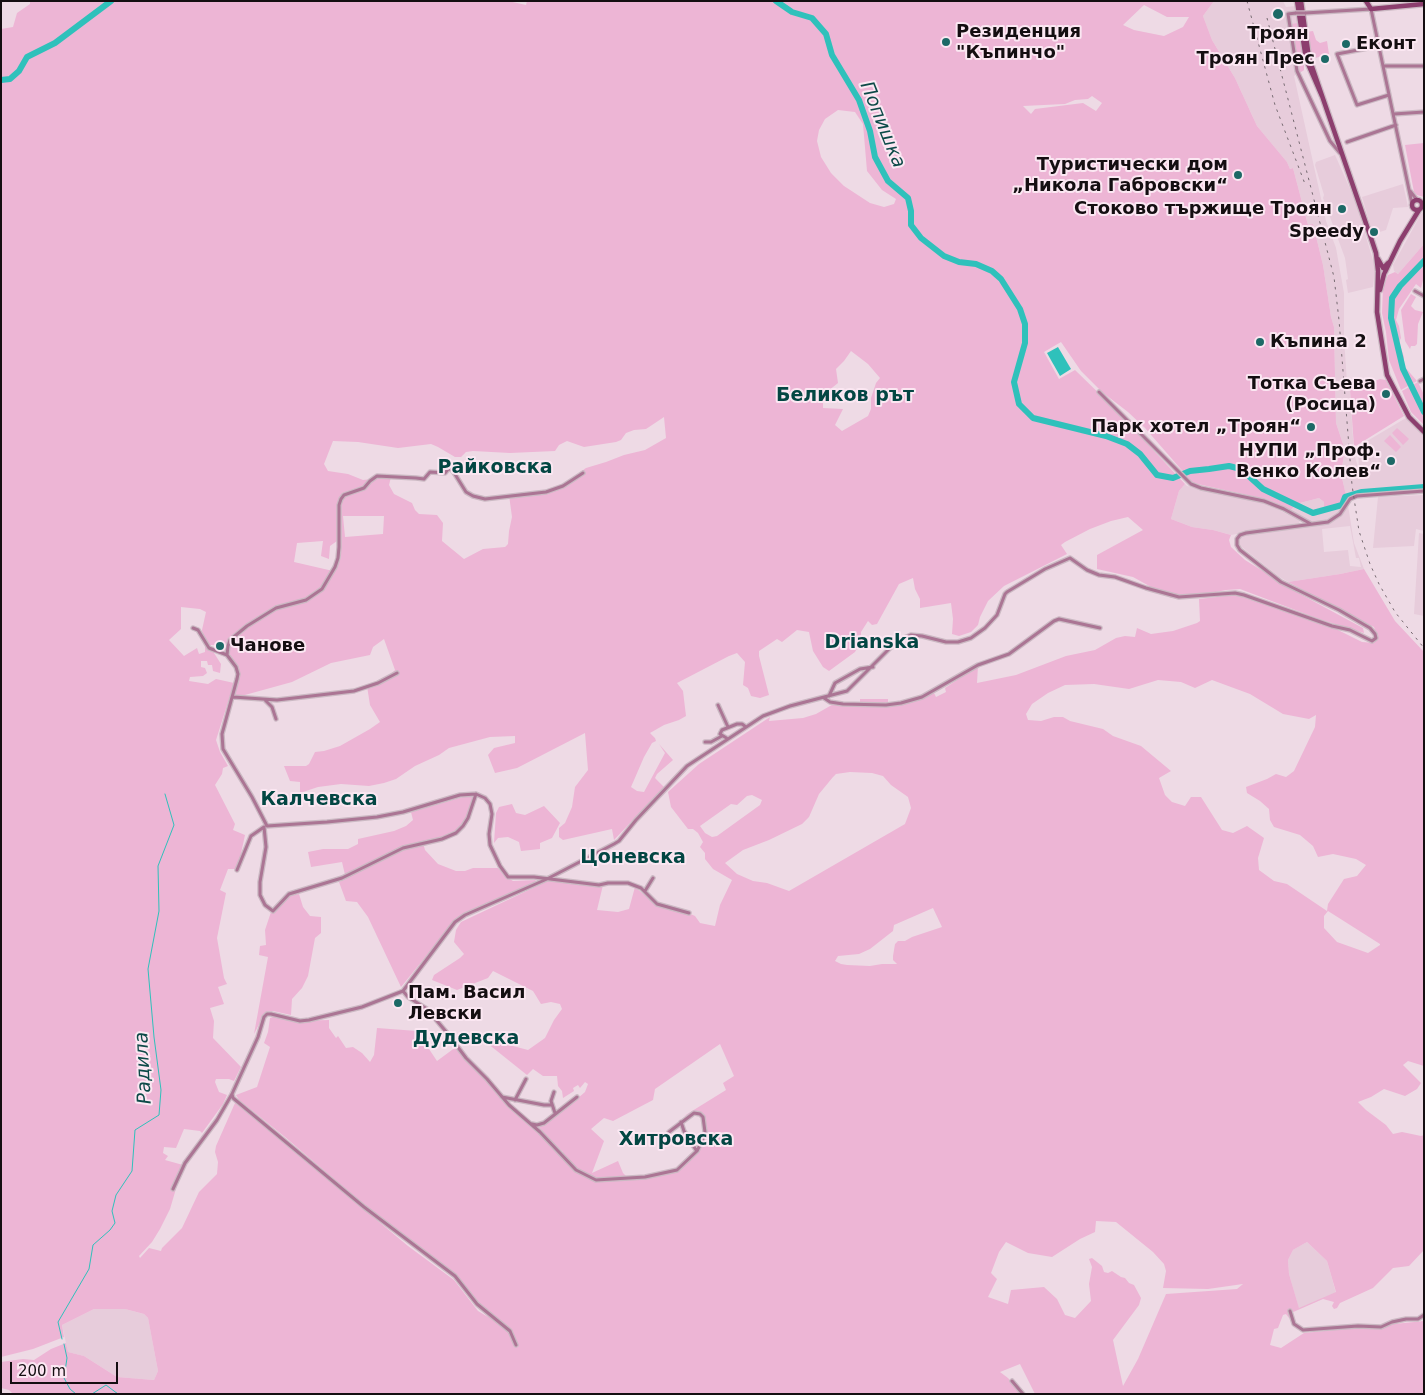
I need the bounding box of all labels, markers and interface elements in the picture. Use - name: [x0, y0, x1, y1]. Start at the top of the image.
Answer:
- marker: Троян: [1271, 7, 1285, 21]
- place label: Резиденция "Къпинчо": [956, 21, 1081, 64]
- place label: Троян: [1247, 23, 1309, 45]
- place label: Еконт: [1356, 33, 1416, 55]
- marker: Резиденция "Къпинчо": [940, 36, 952, 48]
- marker: Еконт: [1340, 38, 1352, 50]
- place label: Троян Прес: [1196, 48, 1315, 70]
- marker: Троян Прес: [1319, 53, 1331, 65]
- water label: Попишка: [854, 78, 910, 172]
- place label: Туристически дом „Никола Габровски“: [1012, 154, 1228, 196]
- marker: Туристически дом „Никола Габровски“: [1232, 169, 1244, 181]
- place label: Стоково тържище Троян: [1074, 198, 1332, 220]
- marker: Стоково тържище Троян: [1336, 203, 1348, 215]
- place label: Speedy: [1289, 221, 1364, 243]
- marker: Speedy: [1368, 226, 1380, 238]
- place label: Къпина 2: [1270, 331, 1367, 353]
- marker: Къпина 2: [1254, 336, 1266, 348]
- place label: Тотка Съева (Росица): [1248, 373, 1376, 416]
- district label: Беликов рът: [776, 385, 914, 407]
- marker: Тотка Съева (Росица): [1380, 388, 1392, 400]
- place label: Парк хотел „Троян“: [1091, 416, 1301, 438]
- marker: Парк хотел „Троян“: [1305, 421, 1317, 433]
- place label: НУПИ „Проф. Венко Колев“: [1236, 440, 1381, 482]
- marker: НУПИ „Проф. Венко Колев“: [1385, 455, 1397, 467]
- district label: Райковска: [437, 457, 553, 479]
- district label: Drianska: [825, 632, 919, 654]
- place label: Чанове: [230, 635, 305, 657]
- marker: Чанове: [214, 640, 226, 652]
- district label: Калчевска: [260, 789, 378, 811]
- district label: Цоневска: [580, 847, 686, 869]
- place label: Пам. Васил Левски: [408, 982, 525, 1024]
- marker: Пам. Васил Левски: [392, 997, 404, 1009]
- district label: Дудевска: [413, 1028, 519, 1050]
- water label: Радила: [131, 1031, 157, 1105]
- district label: Хитровска: [619, 1129, 733, 1151]
- scale bar: [12, 1352, 120, 1384]
- text: 200 m: [18, 1362, 66, 1380]

